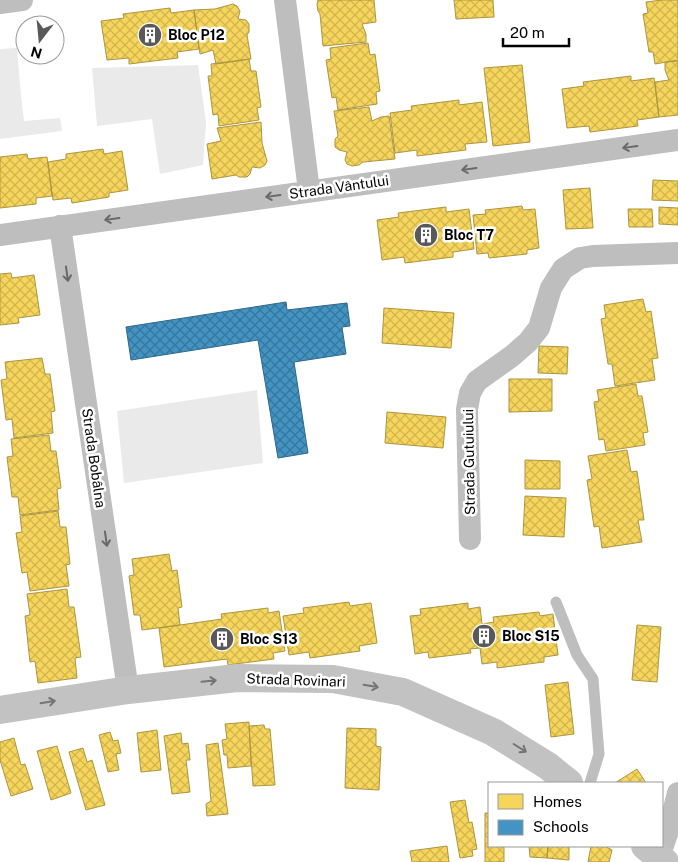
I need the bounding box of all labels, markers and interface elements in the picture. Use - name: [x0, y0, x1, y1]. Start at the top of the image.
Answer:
- north arrow: [15, 15, 65, 65]
- scale bar: [503, 15, 569, 47]
- building icon: Bloc P12: [137, 22, 163, 48]
- text: 20 m: [510, 24, 545, 41]
- place label: Bloc P12: [168, 27, 225, 43]
- text: N: [29, 43, 44, 62]
- one-way arrow: [622, 142, 638, 152]
- one-way arrow: [461, 164, 477, 174]
- street label: Strada Vântului: [288, 172, 390, 202]
- one-way arrow: [265, 191, 281, 201]
- one-way arrow: [104, 214, 120, 224]
- building icon: Bloc T7: [413, 222, 439, 248]
- place label: Bloc T7: [444, 227, 494, 243]
- one-way arrow: [63, 266, 73, 282]
- street label: Strada Bobâlna: [79, 407, 109, 509]
- street label: Strada Gutuiului: [460, 409, 478, 515]
- one-way arrow: [101, 530, 111, 546]
- building icon: Bloc S15: [471, 623, 497, 649]
- building icon: Bloc S13: [209, 626, 235, 652]
- place label: Bloc S15: [502, 628, 560, 644]
- place label: Bloc S13: [240, 631, 298, 647]
- street label: Strada Rovinari: [246, 670, 346, 690]
- one-way arrow: [201, 676, 217, 686]
- one-way arrow: [363, 681, 379, 691]
- one-way arrow: [40, 697, 56, 707]
- one-way arrow: [512, 744, 526, 754]
- legend: [488, 782, 663, 847]
- text: Homes: [533, 793, 582, 810]
- text: Schools: [533, 818, 589, 835]

